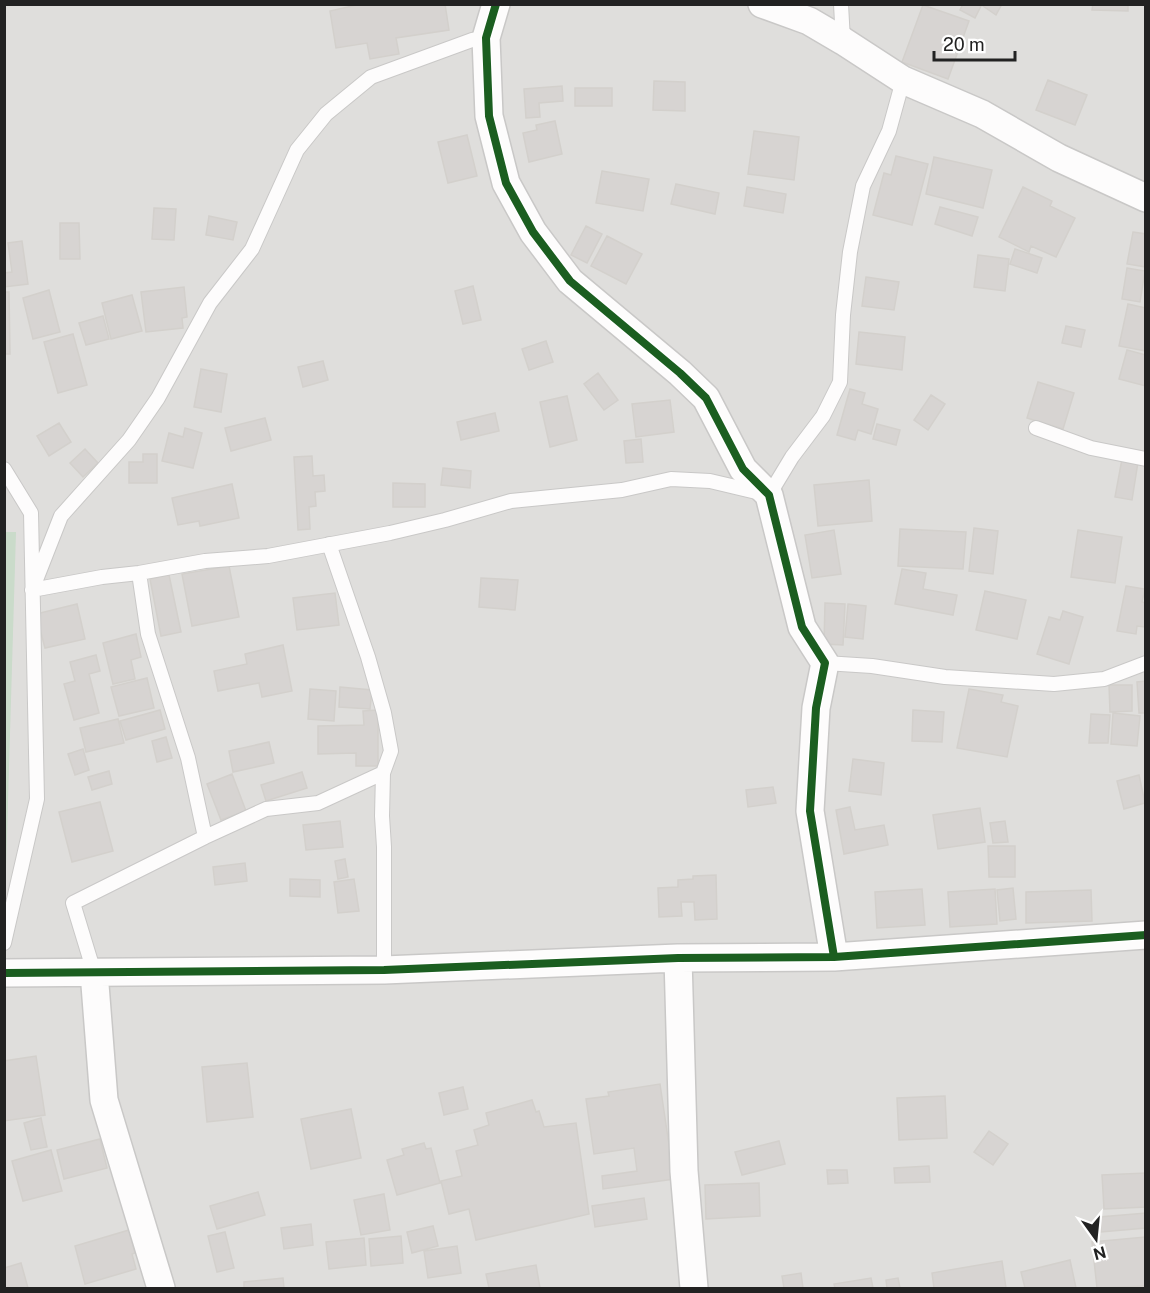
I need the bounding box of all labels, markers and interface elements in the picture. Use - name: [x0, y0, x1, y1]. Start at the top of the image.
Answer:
- scale bar: [934, 24, 1015, 62]
- text: 20 m: [943, 34, 985, 55]
- north arrow: [1066, 1209, 1126, 1269]
- text: N: [1091, 1242, 1108, 1264]

